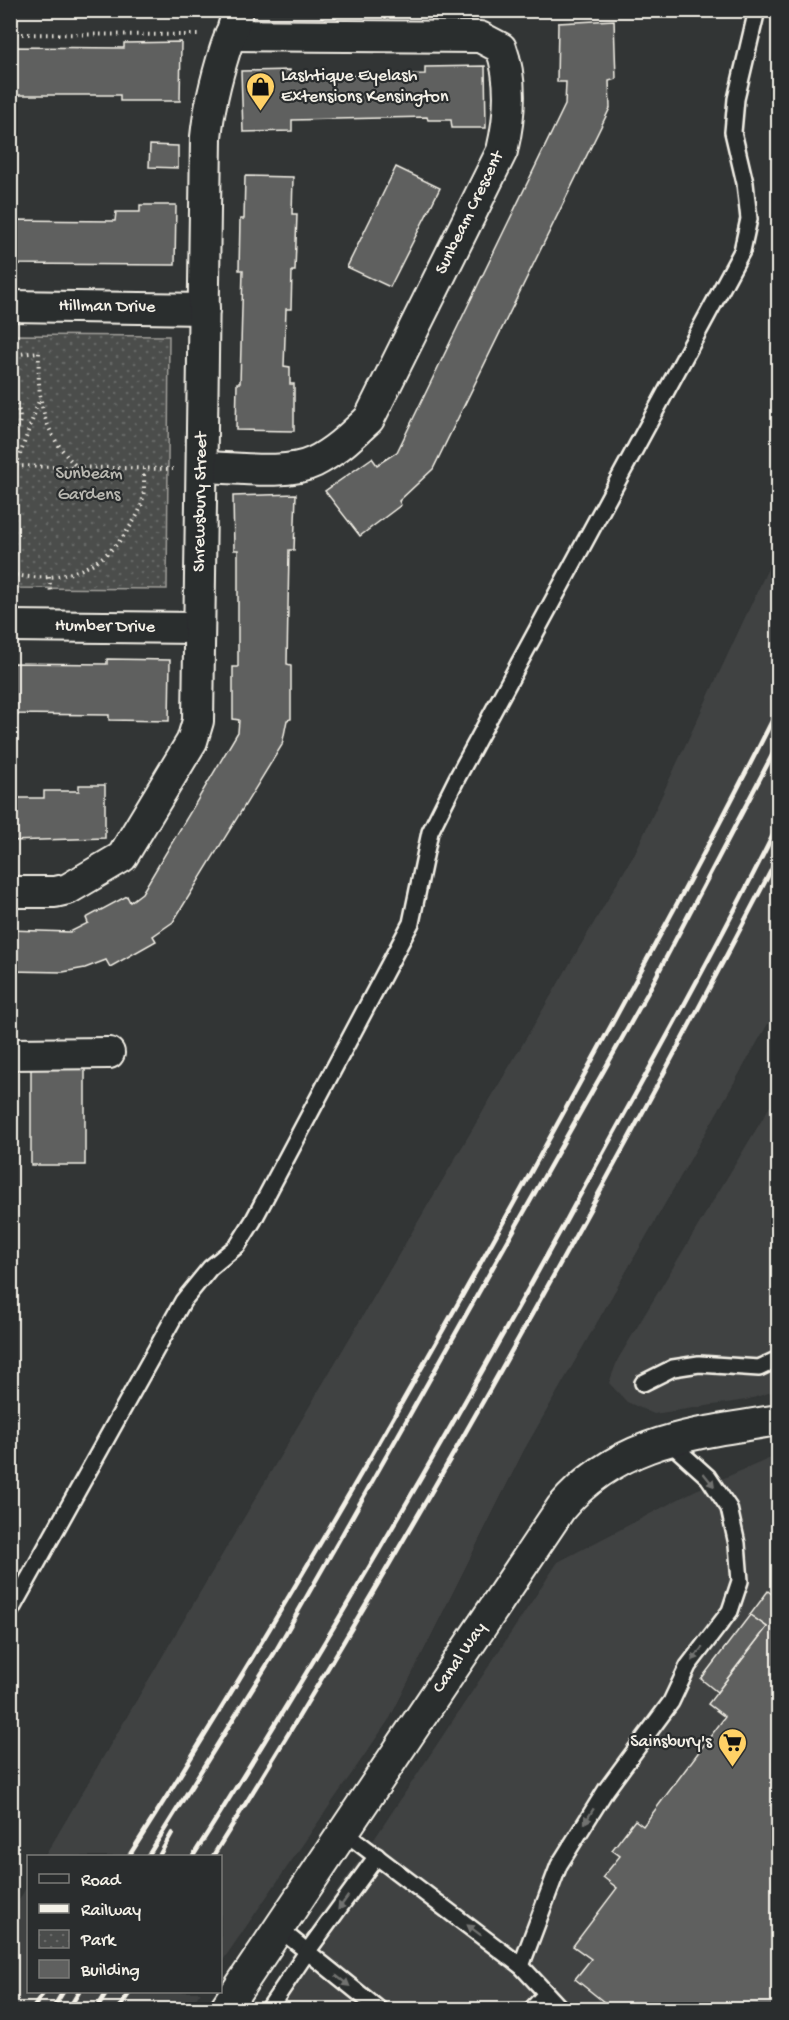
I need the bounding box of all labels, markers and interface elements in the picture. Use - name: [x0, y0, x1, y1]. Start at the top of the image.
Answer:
- place label: Lashtique Eyelash Extensions Kensington: [281, 66, 449, 108]
- shop icon: Lashtique Eyelash Extensions Kensington: [244, 70, 276, 112]
- street label: Sunbeam Crescent: [431, 146, 510, 278]
- street label: Hillman Drive: [58, 296, 156, 318]
- street label: Shrewsbury Street: [189, 430, 213, 572]
- park label: Sunbeam Gardens: [56, 464, 123, 506]
- street label: Humber Drive: [55, 616, 156, 638]
- one-way arrow: [702, 1472, 715, 1488]
- street label: Canal Way: [429, 1619, 491, 1697]
- one-way arrow: [691, 1647, 703, 1662]
- supermarket icon: Sainsbury's: [717, 1726, 749, 1768]
- place label: Sainsbury's: [630, 1732, 713, 1753]
- one-way arrow: [584, 1808, 595, 1824]
- legend: [27, 1855, 222, 1993]
- text: Road: [81, 1871, 122, 1892]
- one-way arrow: [337, 1895, 349, 1910]
- text: Railway: [81, 1901, 141, 1922]
- one-way arrow: [467, 1925, 482, 1937]
- text: Park: [80, 1931, 117, 1952]
- text: Building: [80, 1961, 140, 1982]
- one-way arrow: [336, 1974, 351, 1986]

